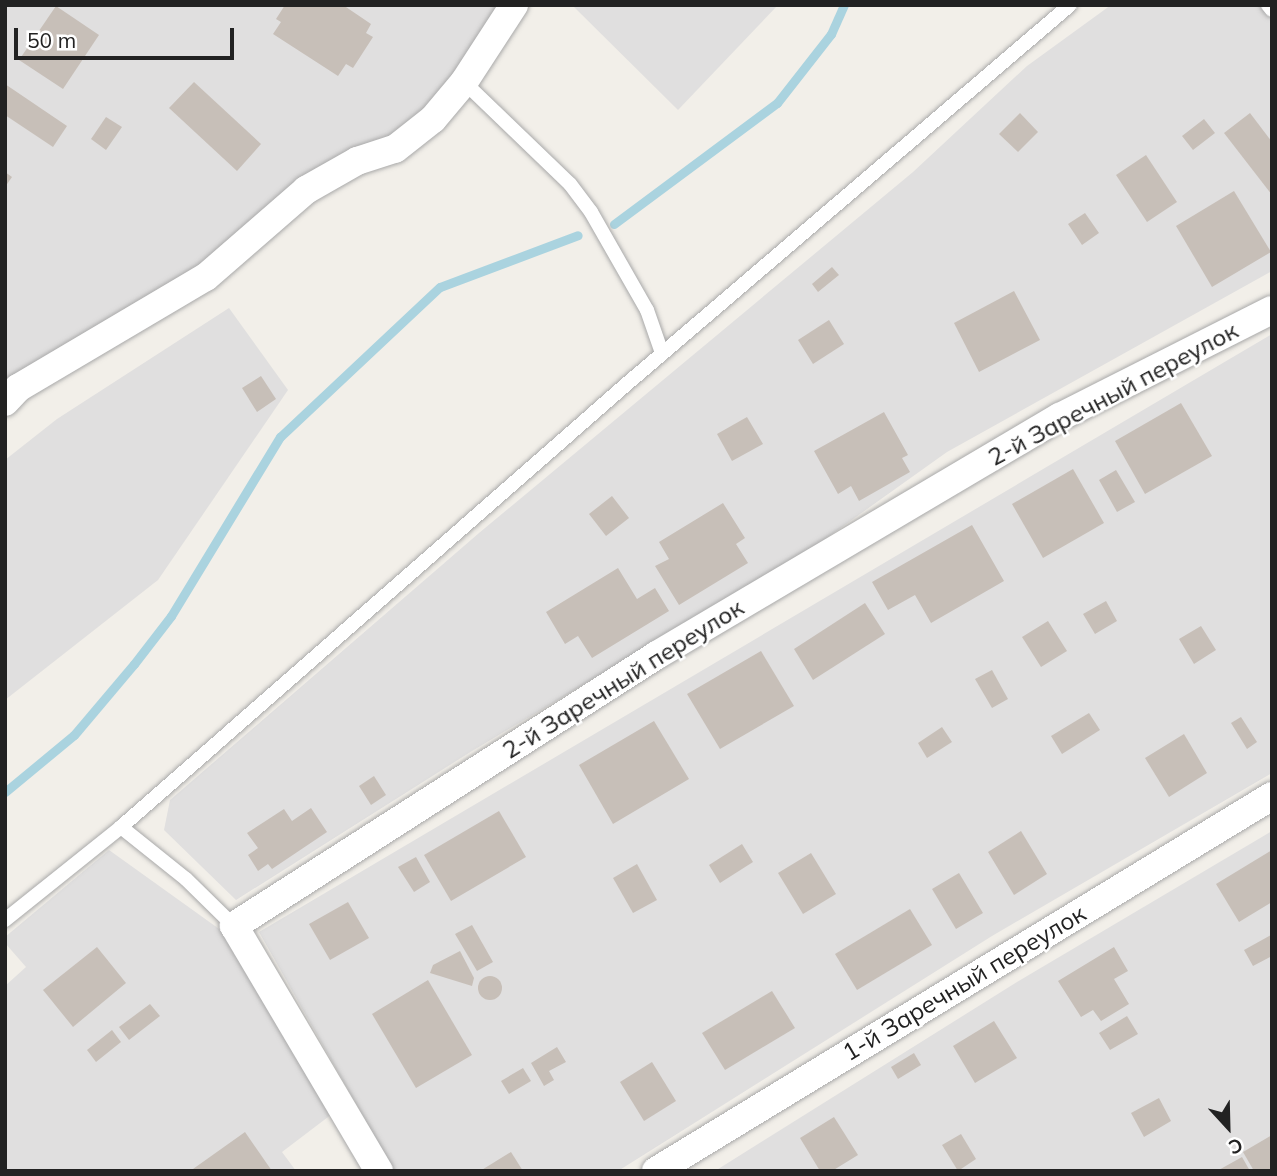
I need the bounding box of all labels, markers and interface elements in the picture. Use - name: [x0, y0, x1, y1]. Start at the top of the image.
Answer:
- scale bar: [18, 14, 238, 58]
- text: 50 m: [27, 27, 76, 53]
- street label: 2-й Заречный переулок: [983, 316, 1243, 472]
- street label: 2-й Заречный переулок: [497, 593, 749, 765]
- street label: 1-й Заречный переулок: [837, 899, 1091, 1067]
- north arrow: [1193, 1092, 1263, 1162]
- text: С: [1225, 1133, 1246, 1160]

